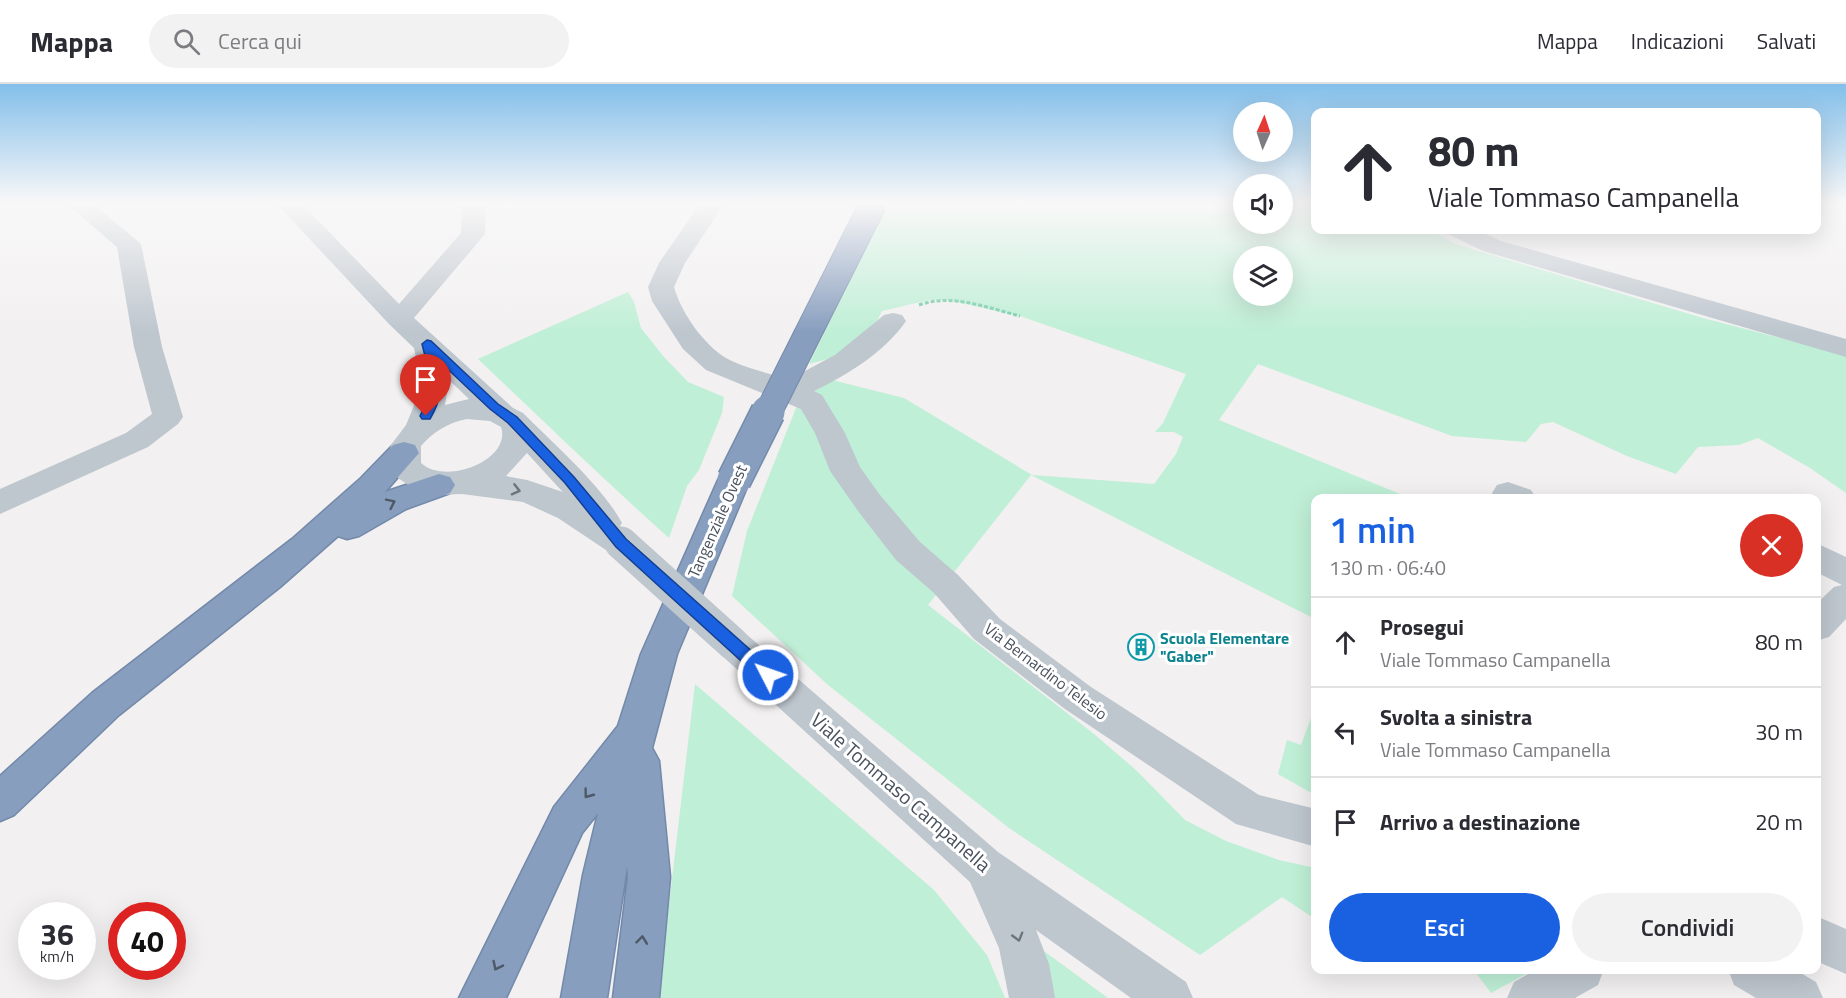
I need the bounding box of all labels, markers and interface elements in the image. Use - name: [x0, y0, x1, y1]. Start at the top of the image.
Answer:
- search box: [149, 14, 569, 68]
- text: Mappa: [30, 20, 113, 63]
- text: Cerca qui: [218, 24, 302, 58]
- icon: search: [170, 25, 203, 58]
- text: Mappa: [1537, 25, 1598, 57]
- text: Indicazioni: [1631, 25, 1724, 57]
- text: Salvati: [1757, 25, 1816, 57]
- north arrow: [1233, 102, 1293, 162]
- map controls: [1233, 102, 1293, 306]
- text: 80 m: [1428, 118, 1520, 182]
- icon: ahead: [1329, 132, 1407, 210]
- button: sound: [1233, 174, 1293, 234]
- text: Viale Tommaso Campanella: [1428, 176, 1739, 217]
- button: layers: [1233, 246, 1293, 306]
- pin: [400, 354, 451, 416]
- icon: arrive: [409, 363, 442, 396]
- street label: Tangenziale Ovest: [681, 460, 753, 582]
- one-way arrow: [511, 482, 521, 495]
- one-way arrow: [385, 499, 396, 511]
- text: 1 min: [1329, 502, 1416, 557]
- button: close: [1740, 514, 1803, 577]
- text: 130 m · 06:40: [1329, 552, 1446, 583]
- text: Prosegui: [1380, 610, 1464, 644]
- street label: Via Bernardino Telesio: [979, 617, 1113, 725]
- text: 80 m: [1755, 625, 1803, 659]
- place label: Scuola Elementare "Gaber": [1160, 626, 1289, 668]
- icon: ahead: [1329, 626, 1362, 659]
- building icon: Scuola Elementare "Gaber": [1126, 632, 1156, 662]
- position arrow: [736, 643, 800, 707]
- text: Viale Tommaso Campanella: [1380, 644, 1610, 675]
- text: Svolta a sinistra: [1380, 700, 1532, 734]
- street label: Viale Tommaso Campanella: [804, 705, 998, 879]
- text: 30 m: [1755, 715, 1803, 749]
- icon: left: [1329, 716, 1362, 749]
- text: Viale Tommaso Campanella: [1380, 734, 1610, 765]
- one-way arrow: [584, 788, 595, 799]
- text: Arrivo a destinazione: [1380, 805, 1580, 839]
- text: 20 m: [1755, 805, 1803, 839]
- icon: arrive: [1329, 806, 1362, 839]
- button: Esci: [1329, 893, 1560, 962]
- button: Condividi: [1572, 893, 1803, 962]
- speed limit sign: 40: [108, 902, 186, 980]
- text: 36: [40, 911, 74, 957]
- one-way arrow: [1011, 931, 1023, 942]
- one-way arrow: [635, 935, 648, 944]
- text: km/h: [40, 945, 74, 968]
- one-way arrow: [493, 960, 505, 971]

